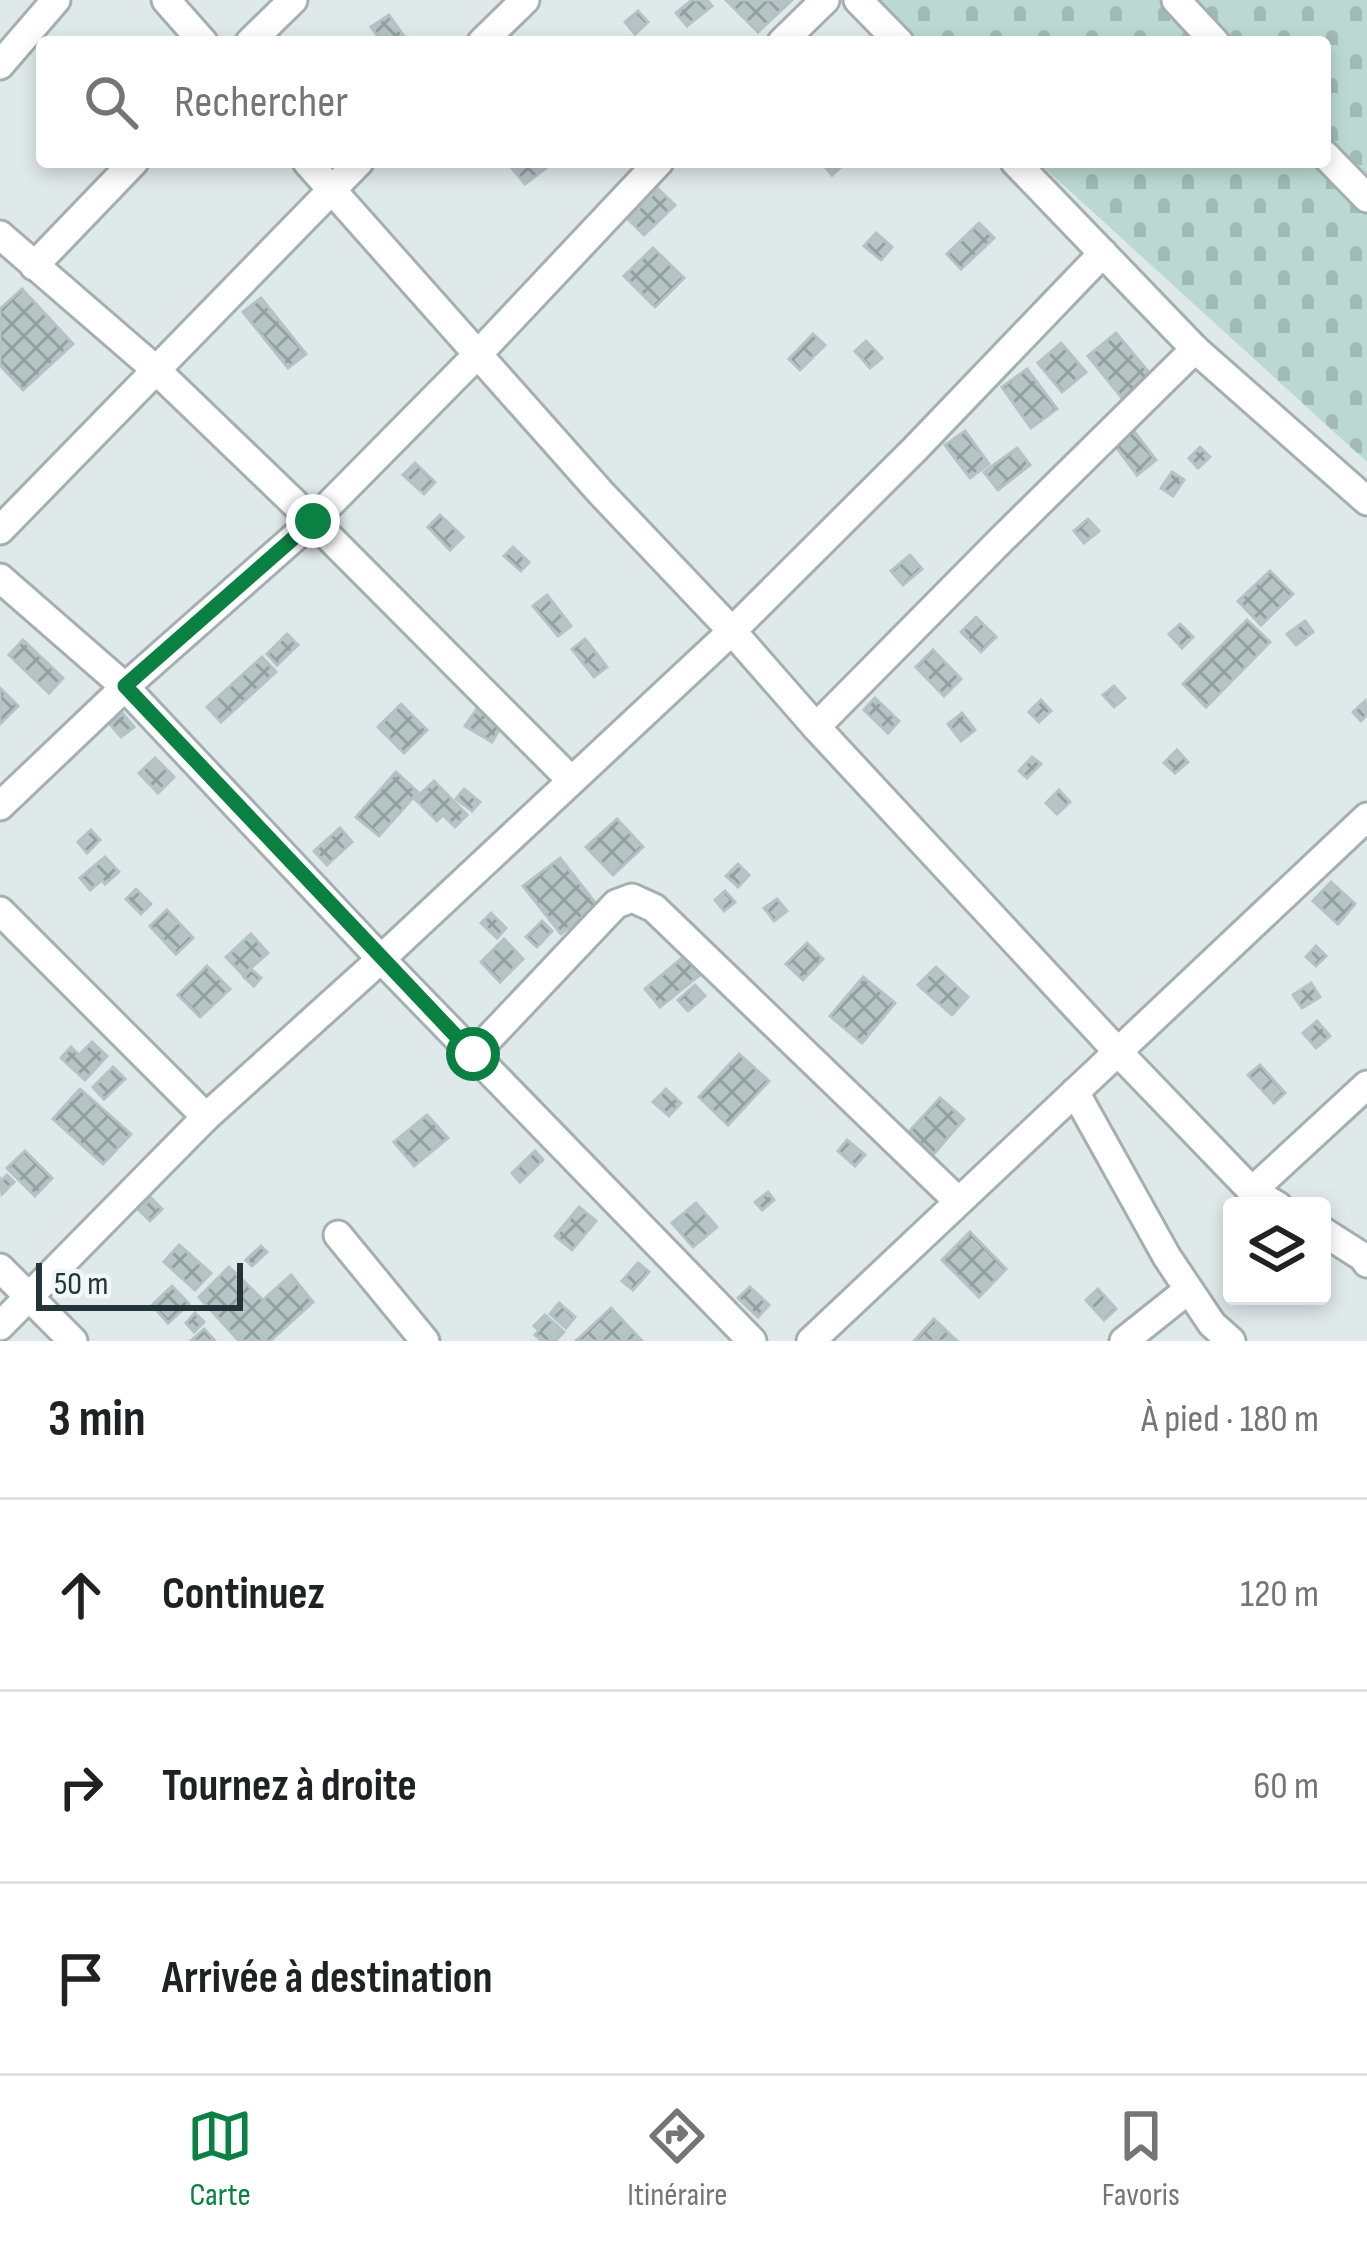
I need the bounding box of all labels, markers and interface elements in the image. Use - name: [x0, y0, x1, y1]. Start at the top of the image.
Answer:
- search box: [36, 36, 1331, 168]
- icon: search: [78, 69, 144, 135]
- text: Rechercher: [174, 75, 348, 130]
- route end: [286, 494, 340, 548]
- route start: [446, 1027, 500, 1081]
- map controls: [1223, 1197, 1331, 1305]
- button: layers: [1223, 1197, 1331, 1305]
- scale bar: [36, 1257, 243, 1310]
- text: 50 m: [54, 1264, 108, 1304]
- text: 3 min: [48, 1389, 146, 1450]
- text: À pied · 180 m: [1141, 1396, 1319, 1443]
- icon: ahead: [48, 1562, 114, 1628]
- text: Continuez: [162, 1567, 325, 1622]
- text: 120 m: [1240, 1571, 1319, 1618]
- icon: right: [48, 1754, 114, 1820]
- text: Tournez à droite: [162, 1759, 417, 1814]
- text: 60 m: [1253, 1763, 1319, 1810]
- icon: arrive: [48, 1946, 114, 2012]
- text: Arrivée à destination: [162, 1951, 492, 2006]
- tab: Carte: [187, 2103, 253, 2215]
- tab: Itinéraire: [627, 2103, 728, 2215]
- tab: Favoris: [1102, 2103, 1180, 2215]

